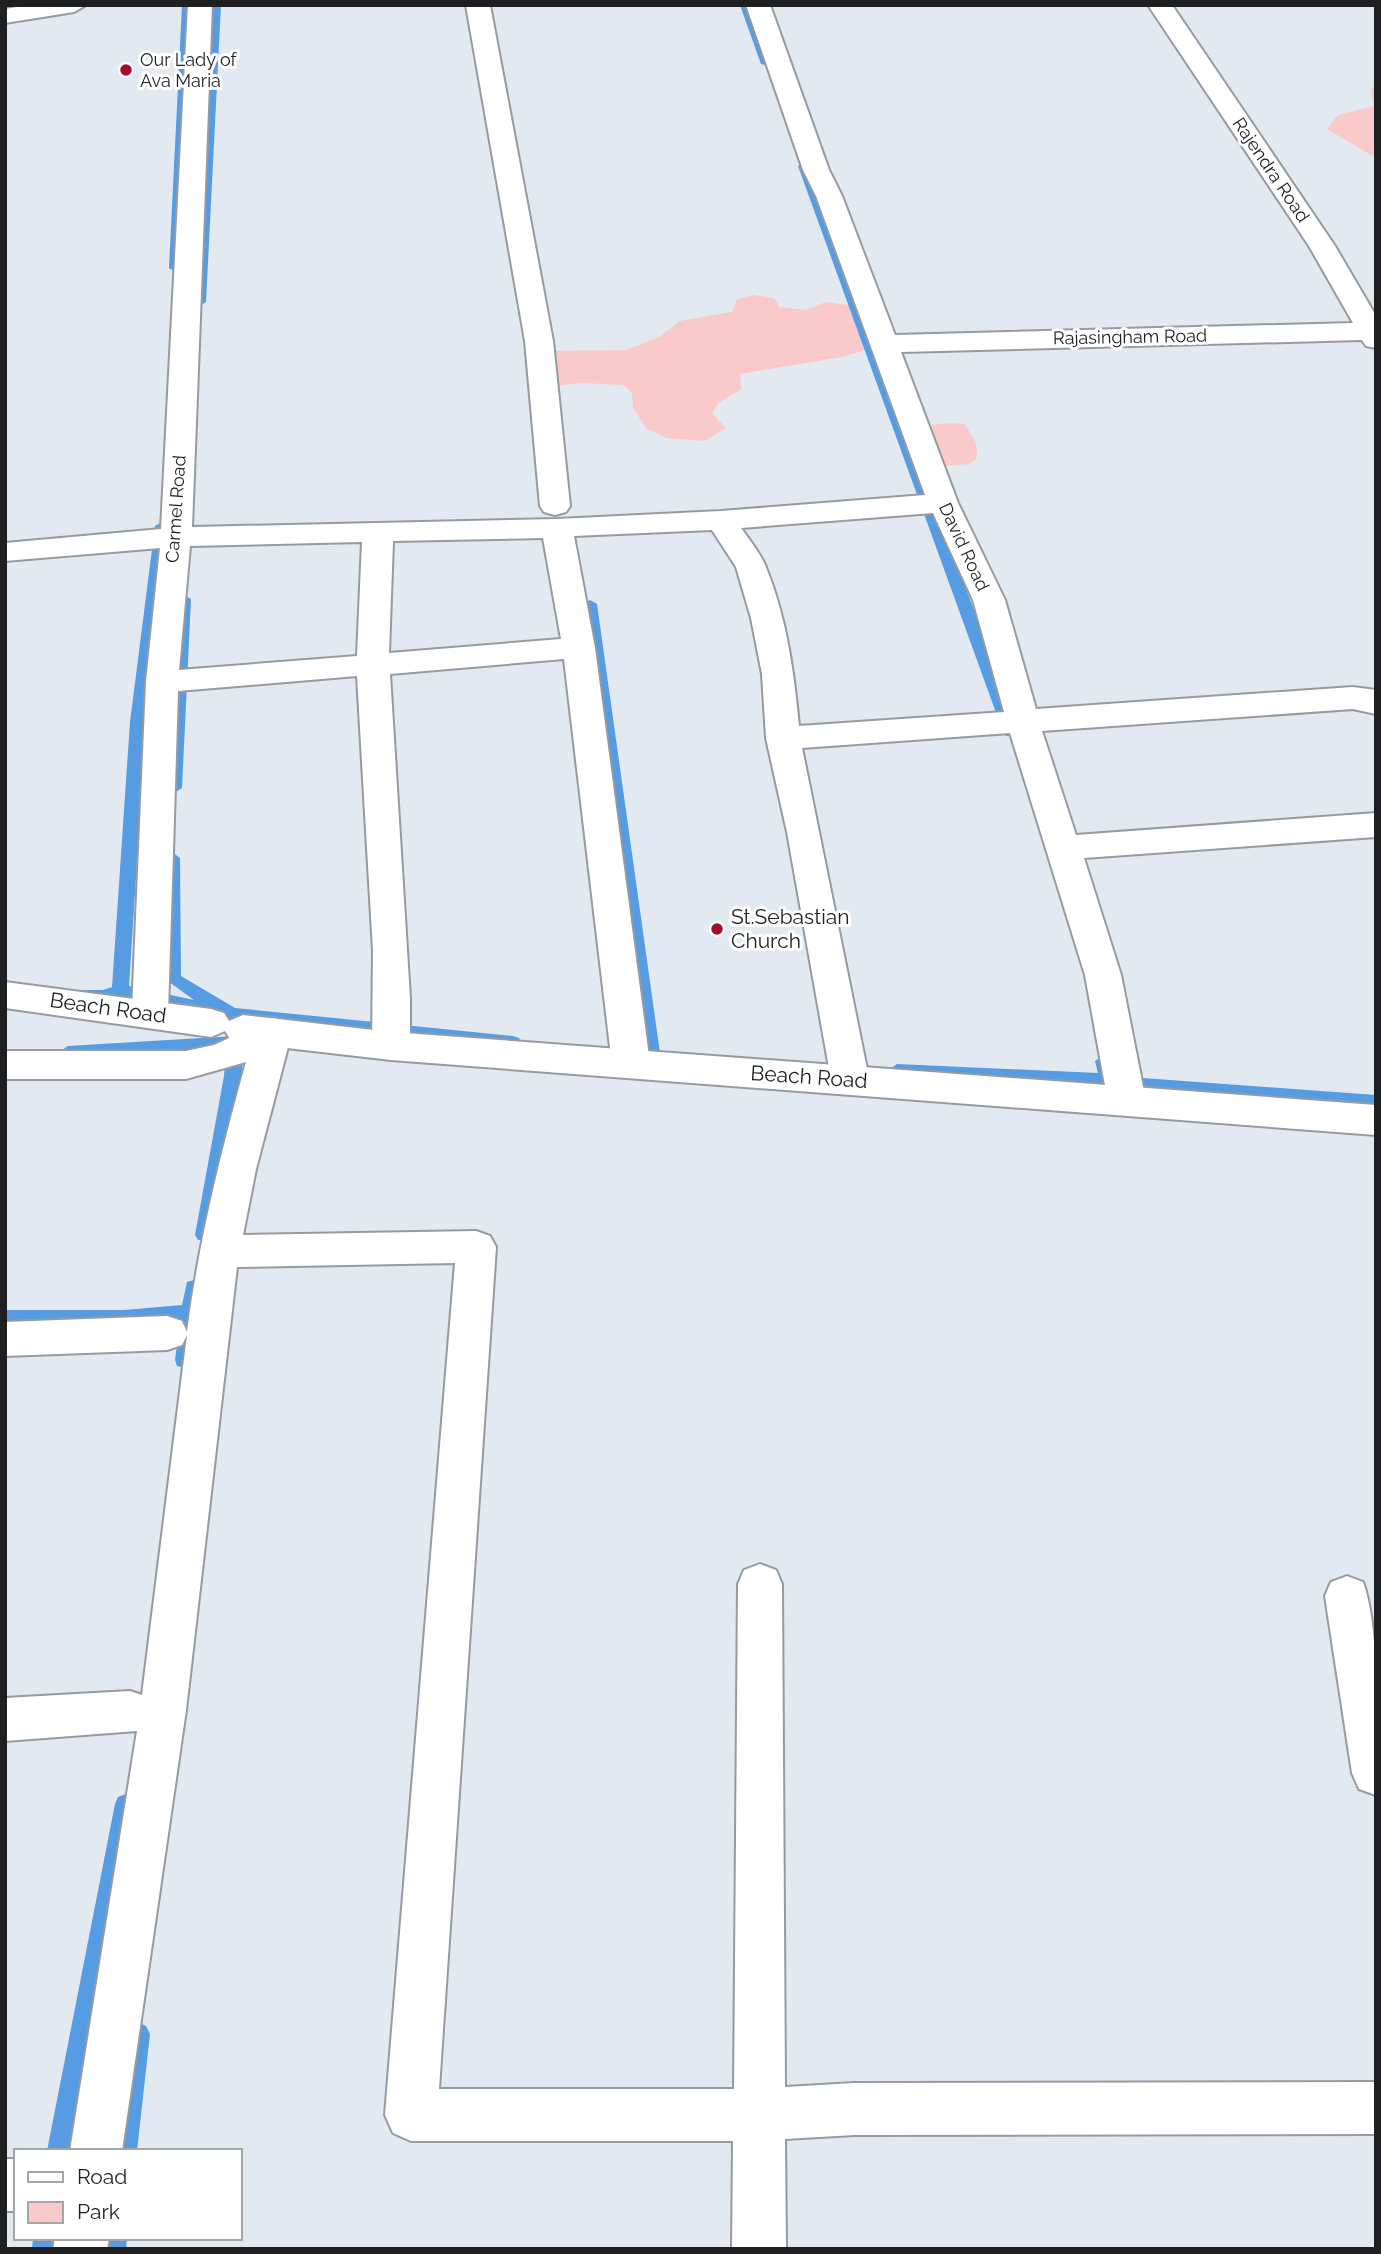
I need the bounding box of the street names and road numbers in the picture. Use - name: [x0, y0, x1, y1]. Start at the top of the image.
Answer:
- street label: Rajendra Road: [1229, 113, 1314, 226]
- street label: Rajasingham Road: [1053, 325, 1207, 348]
- street label: Carmel Road: [161, 455, 190, 563]
- street label: David Road: [935, 499, 994, 594]
- street label: Beach Road: [48, 987, 168, 1028]
- street label: Beach Road: [750, 1060, 868, 1093]

